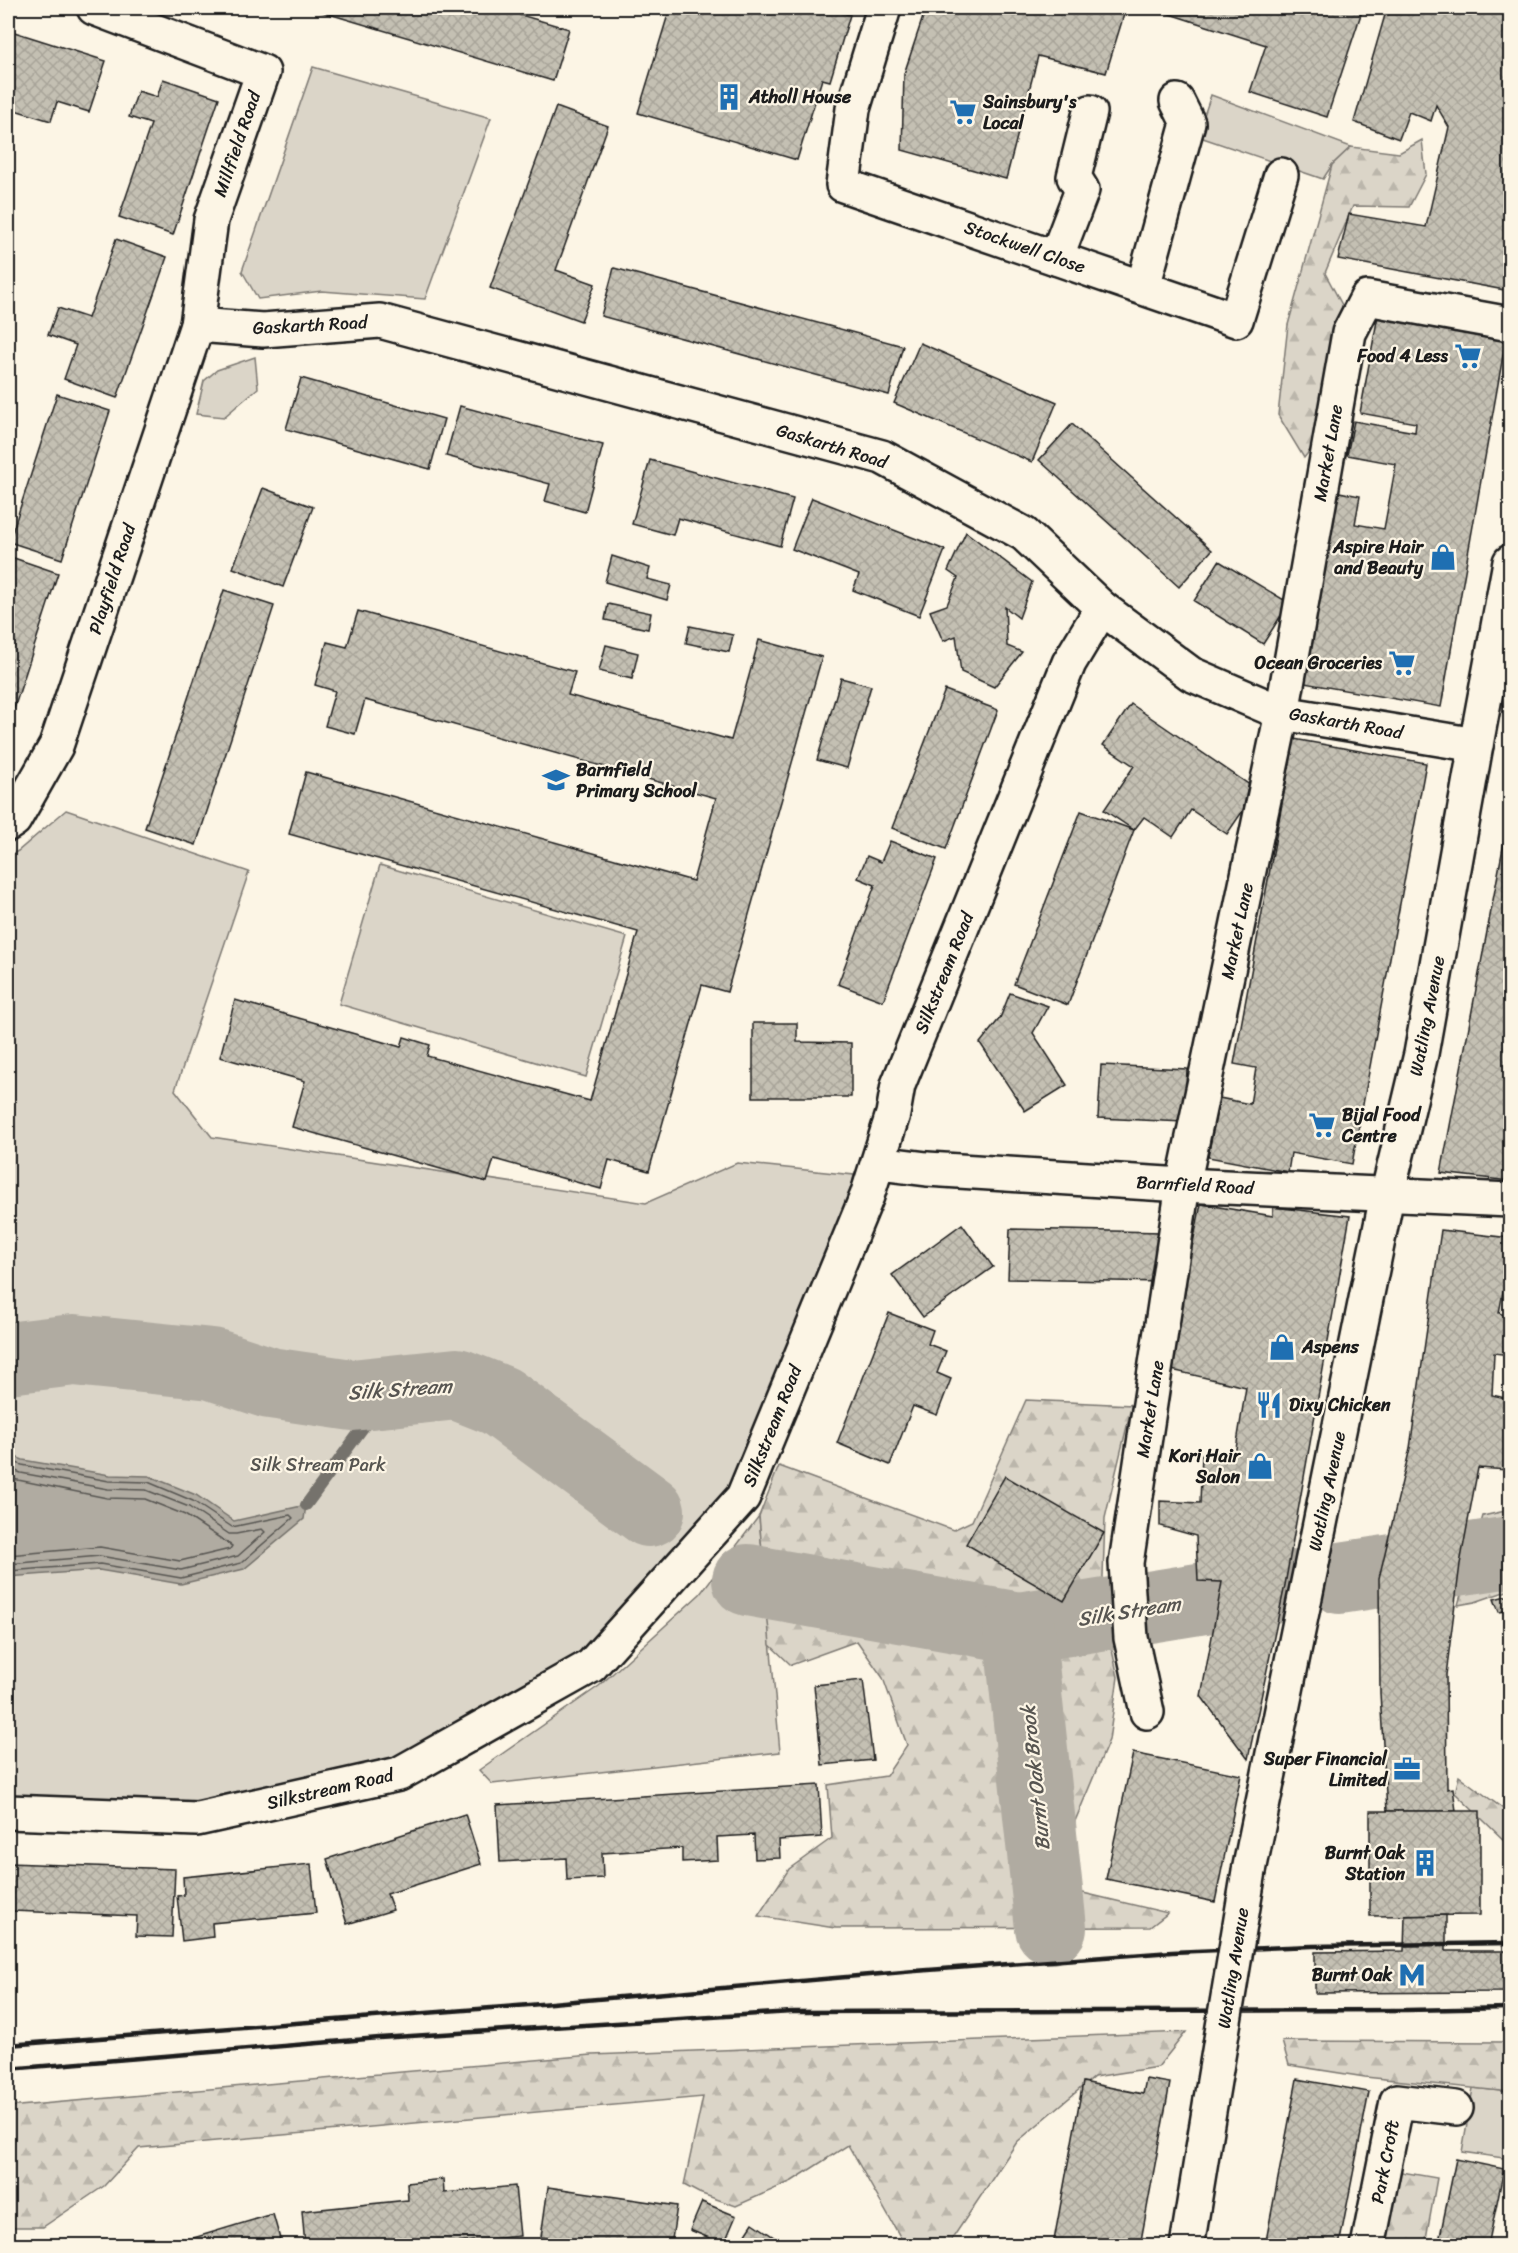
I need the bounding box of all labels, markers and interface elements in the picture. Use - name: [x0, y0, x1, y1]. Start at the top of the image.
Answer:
- place label: Atholl House: [748, 81, 852, 113]
- building icon: Atholl House: [714, 82, 744, 112]
- street label: Millfield Road: [204, 85, 271, 201]
- place label: Sainsbury's Local: [982, 86, 1077, 139]
- supermarket icon: Sainsbury's Local: [948, 97, 978, 127]
- street label: Stockwell Close: [960, 211, 1090, 283]
- street label: Gaskarth Road: [252, 306, 370, 344]
- place label: Food 4 Less: [1356, 340, 1449, 372]
- supermarket icon: Food 4 Less: [1453, 341, 1483, 371]
- street label: Market Lane: [1304, 402, 1352, 504]
- street label: Gaskarth Road: [772, 414, 893, 479]
- street label: Playfield Road: [79, 518, 145, 638]
- place label: Aspire Hair and Beauty: [1332, 531, 1425, 584]
- shop icon: Aspire Hair and Beauty: [1428, 542, 1458, 572]
- place label: Ocean Groceries: [1255, 647, 1383, 679]
- supermarket icon: Ocean Groceries: [1387, 648, 1417, 678]
- street label: Gaskarth Road: [1287, 697, 1407, 749]
- place label: Barnfield Primary School: [576, 754, 698, 807]
- school or university icon: Barnfield Primary School: [541, 765, 571, 795]
- street label: Market Lane: [1211, 880, 1263, 982]
- street label: Silkstream Road: [905, 906, 984, 1039]
- street label: Watling Avenue: [1400, 953, 1454, 1079]
- place label: Bijal Food Centre: [1341, 1099, 1422, 1152]
- supermarket icon: Bijal Food Centre: [1307, 1110, 1337, 1140]
- street label: Barnfield Road: [1135, 1166, 1256, 1204]
- place label: Aspens: [1301, 1331, 1360, 1363]
- shop icon: Aspens: [1267, 1332, 1297, 1362]
- street label: Market Lane: [1127, 1358, 1173, 1460]
- street label: Silkstream Road: [733, 1359, 812, 1492]
- water label: Silk Stream: [347, 1368, 455, 1411]
- place label: Dixy Chicken: [1289, 1389, 1391, 1421]
- restaurant icon: Dixy Chicken: [1254, 1390, 1284, 1420]
- street label: Watling Avenue: [1299, 1428, 1355, 1554]
- place label: Kori Hair Salon: [1168, 1440, 1242, 1493]
- park label: Silk Stream Park: [250, 1449, 386, 1481]
- shop icon: Kori Hair Salon: [1245, 1451, 1275, 1481]
- water label: Silk Stream: [1075, 1586, 1185, 1637]
- water label: Burnt Oak Brook: [1010, 1702, 1061, 1852]
- place label: Super Financial Limited: [1263, 1743, 1389, 1796]
- office icon: Super Financial Limited: [1392, 1754, 1422, 1784]
- street label: Silkstream Road: [264, 1759, 398, 1819]
- place label: Burnt Oak Station: [1325, 1837, 1405, 1890]
- building icon: Burnt Oak Station: [1410, 1848, 1440, 1878]
- street label: Watling Avenue: [1208, 1905, 1258, 2031]
- place label: Burnt Oak: [1312, 1959, 1392, 1991]
- metro station icon: Burnt Oak: [1397, 1960, 1427, 1990]
- street label: Park Croft: [1361, 2117, 1409, 2207]

